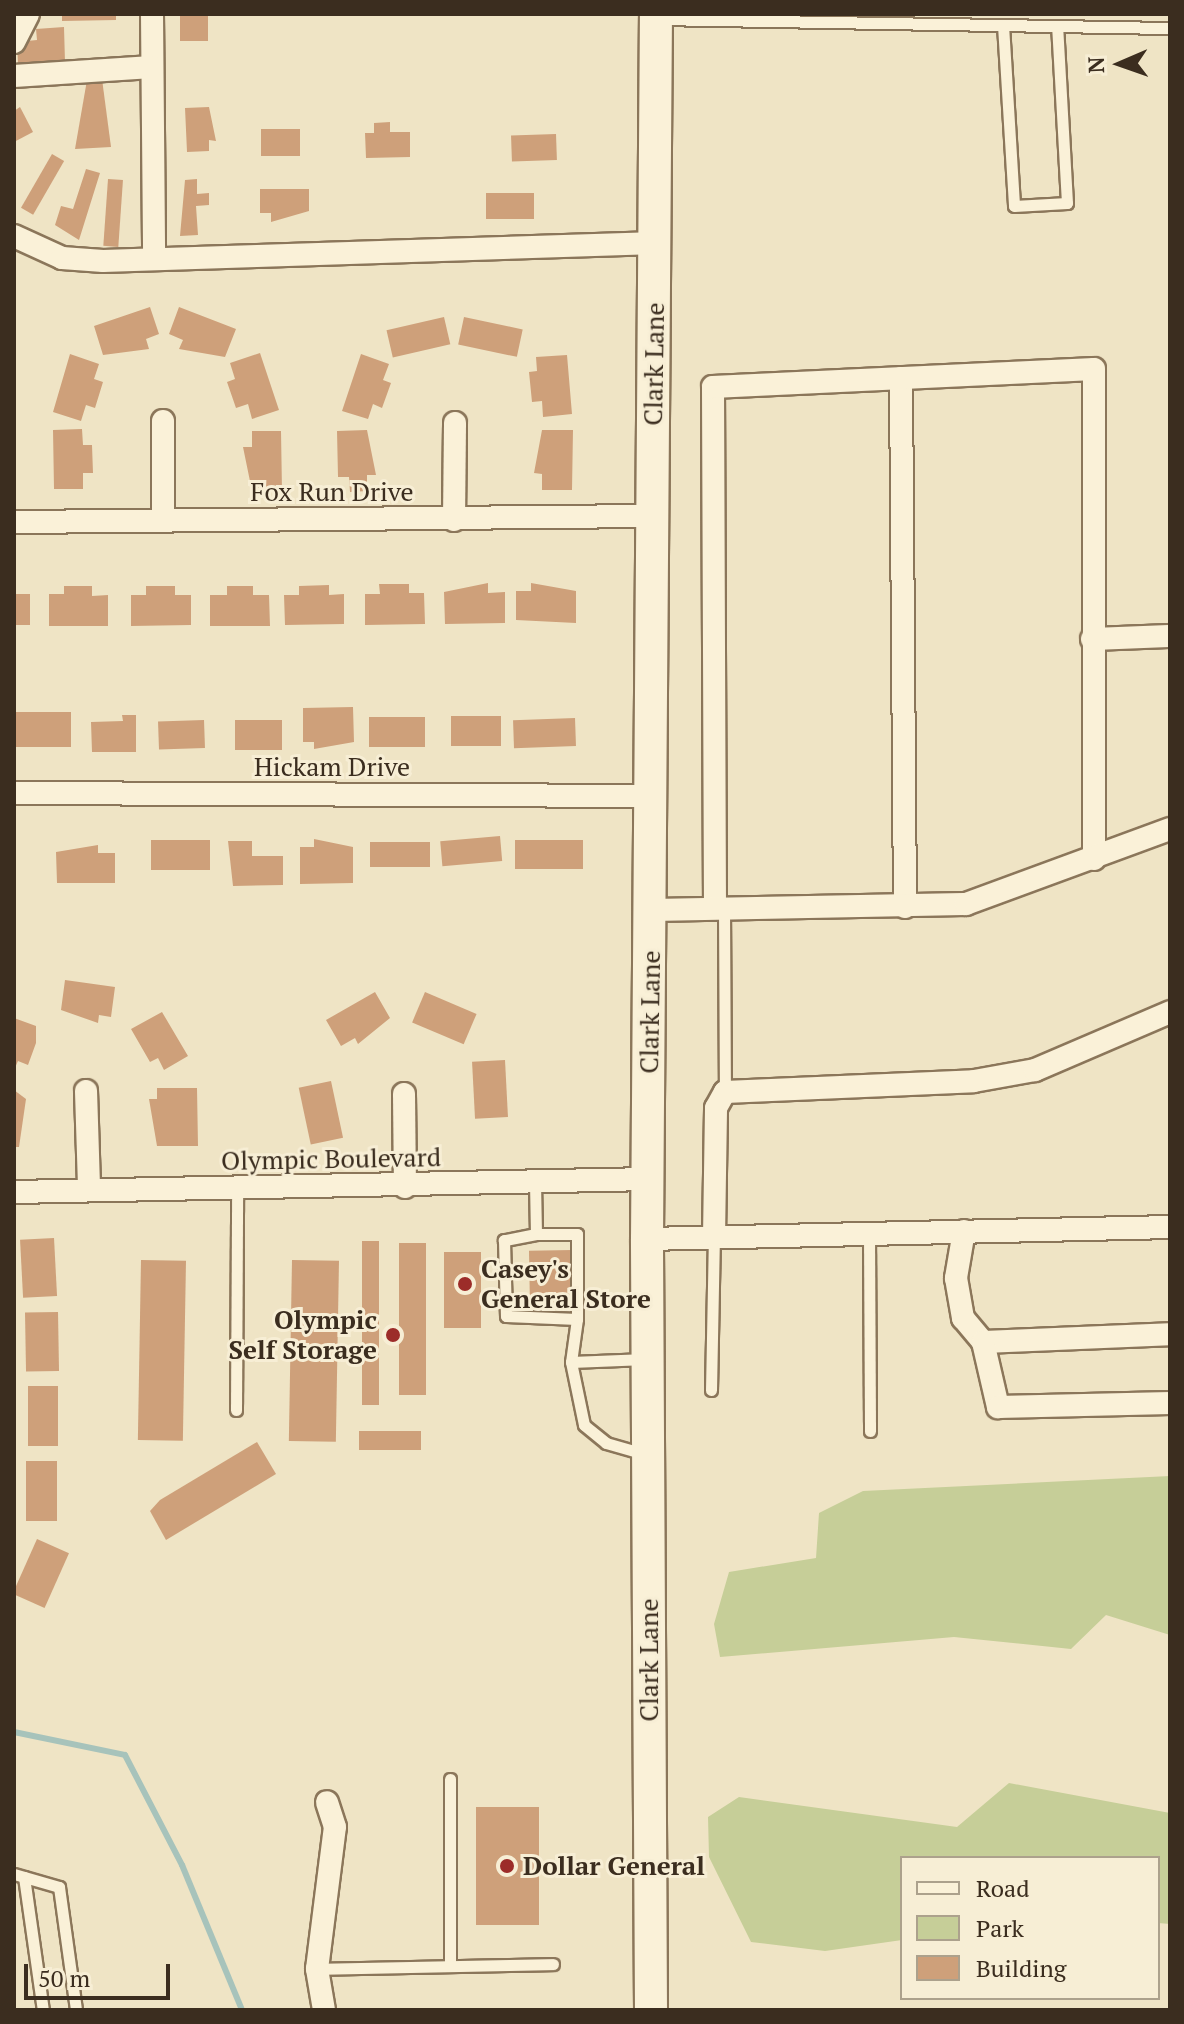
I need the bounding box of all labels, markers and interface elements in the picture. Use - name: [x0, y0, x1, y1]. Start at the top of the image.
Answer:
- north arrow: [1080, 24, 1160, 104]
- text: N: [1081, 56, 1110, 74]
- street label: Clark Lane: [637, 302, 671, 426]
- street label: Fox Run Drive: [250, 476, 414, 508]
- street label: Hickam Drive: [254, 751, 410, 783]
- street label: Clark Lane: [633, 950, 667, 1074]
- street label: Olympic Boulevard: [221, 1141, 441, 1177]
- place label: Casey's General Store: [481, 1253, 651, 1314]
- marker: Casey's General Store: [456, 1275, 474, 1293]
- place label: Olympic Self Storage: [229, 1304, 377, 1366]
- marker: Olympic Self Storage: [384, 1326, 402, 1344]
- street label: Clark Lane: [633, 1598, 665, 1722]
- place label: Dollar General: [523, 1850, 705, 1882]
- legend: [900, 1856, 1160, 2000]
- marker: Dollar General: [498, 1857, 516, 1875]
- text: Road: [976, 1872, 1030, 1904]
- text: Park: [976, 1912, 1024, 1944]
- scale bar: [28, 1948, 174, 1998]
- text: Building: [976, 1952, 1066, 1984]
- text: 50 m: [38, 1962, 90, 1994]

